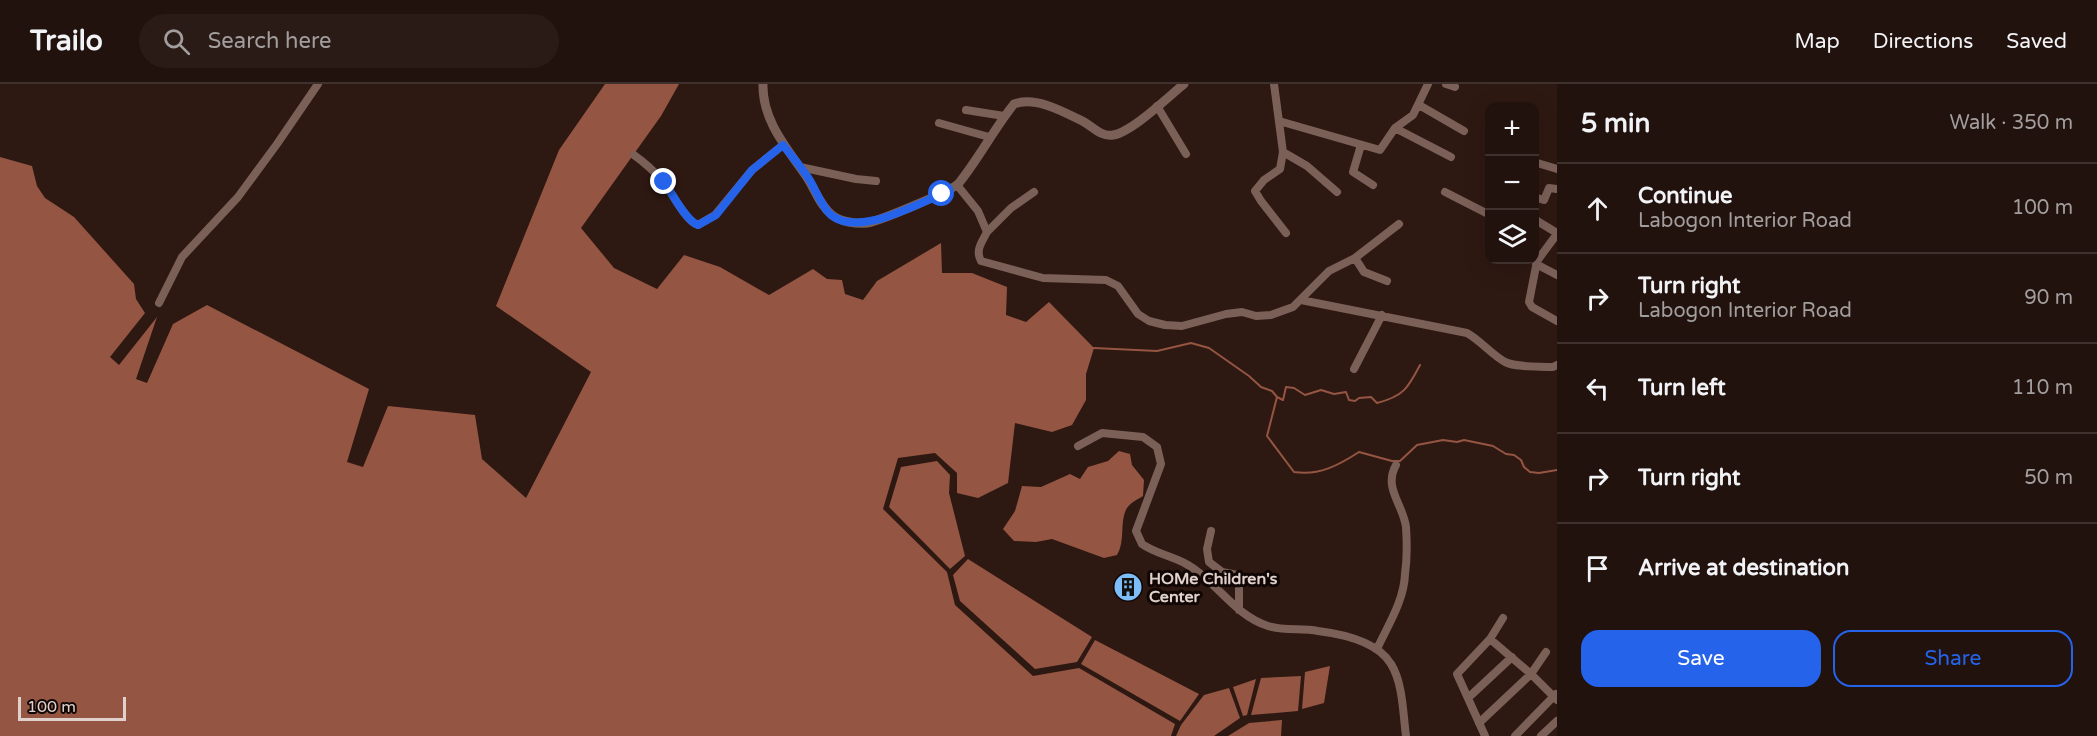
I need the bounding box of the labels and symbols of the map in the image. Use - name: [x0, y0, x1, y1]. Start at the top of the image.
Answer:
- route end: [650, 168, 676, 194]
- route start: [928, 180, 954, 206]
- place label: HOMe Children's Center: [1149, 569, 1278, 607]
- building icon: HOMe Children's Center: [1112, 571, 1144, 603]
- scale bar: [18, 694, 126, 722]

